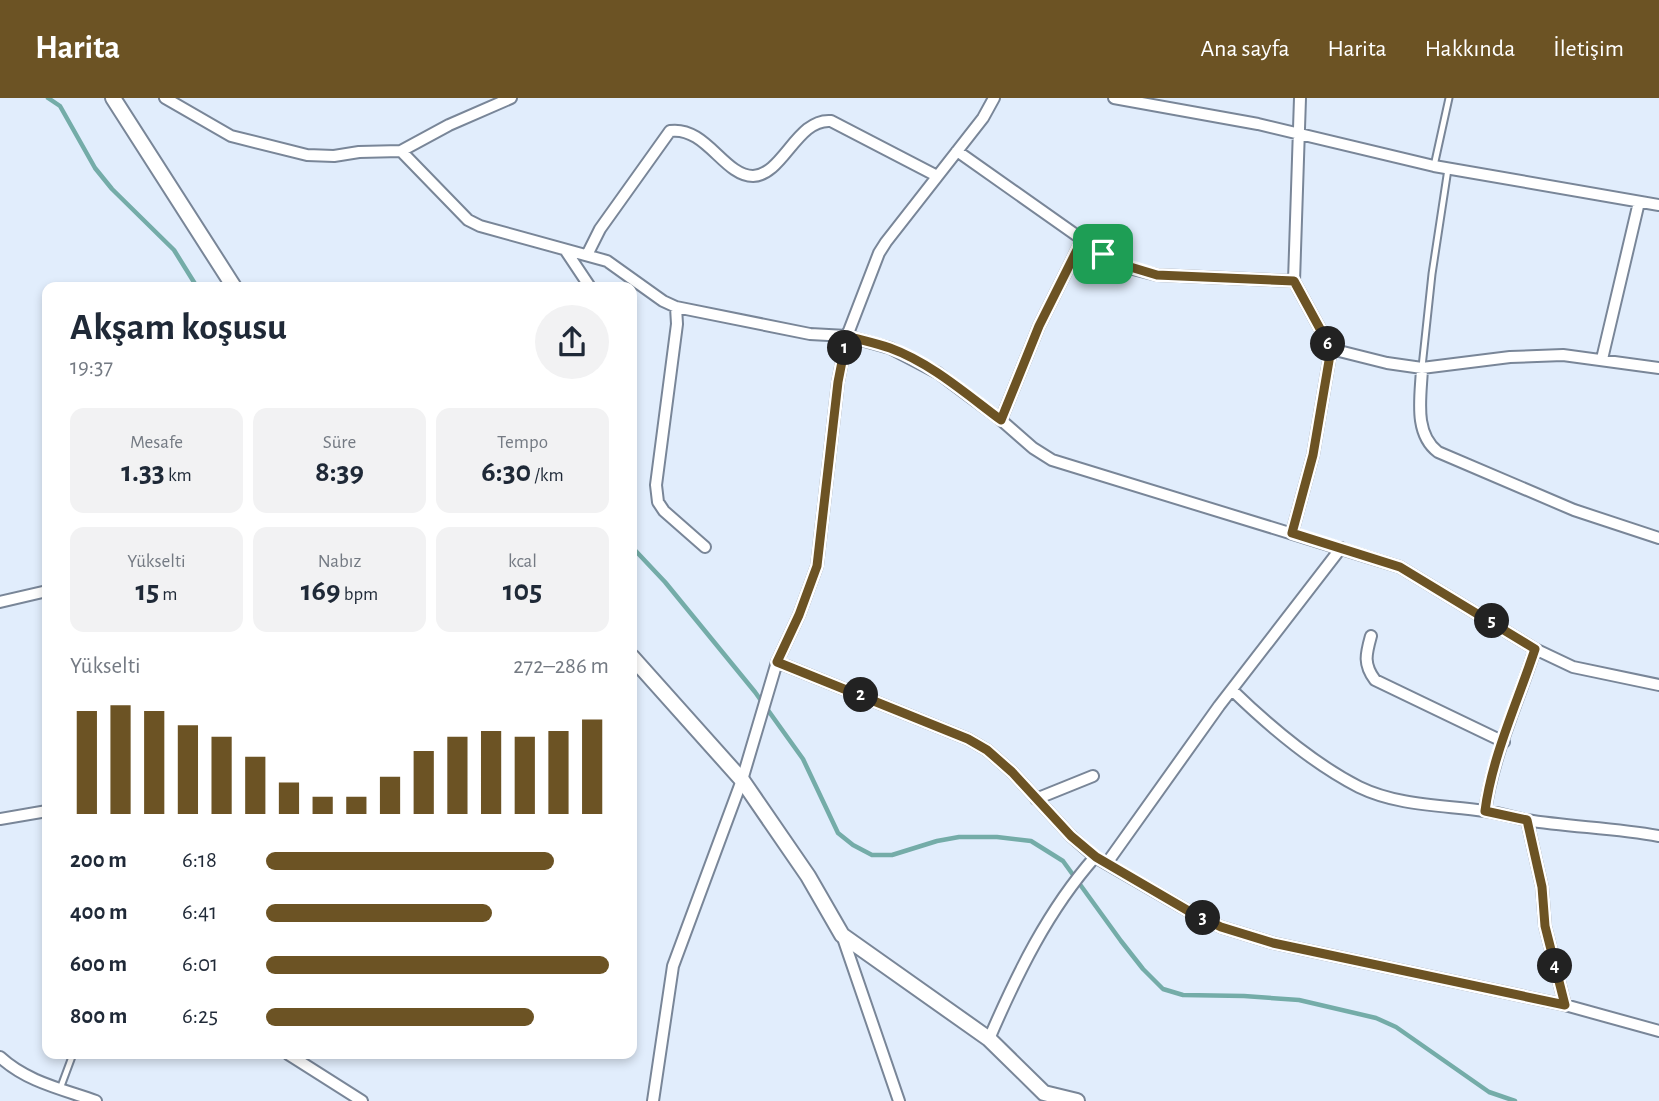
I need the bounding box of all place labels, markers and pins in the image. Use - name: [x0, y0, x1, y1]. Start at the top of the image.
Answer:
- pin: [1073, 224, 1133, 284]
- pin: 6: [1310, 327, 1346, 362]
- pin: 1: [828, 330, 862, 366]
- pin: 5: [1474, 603, 1510, 638]
- pin: 2: [844, 678, 878, 712]
- pin: 3: [1186, 900, 1220, 936]
- pin: 4: [1538, 948, 1572, 984]

